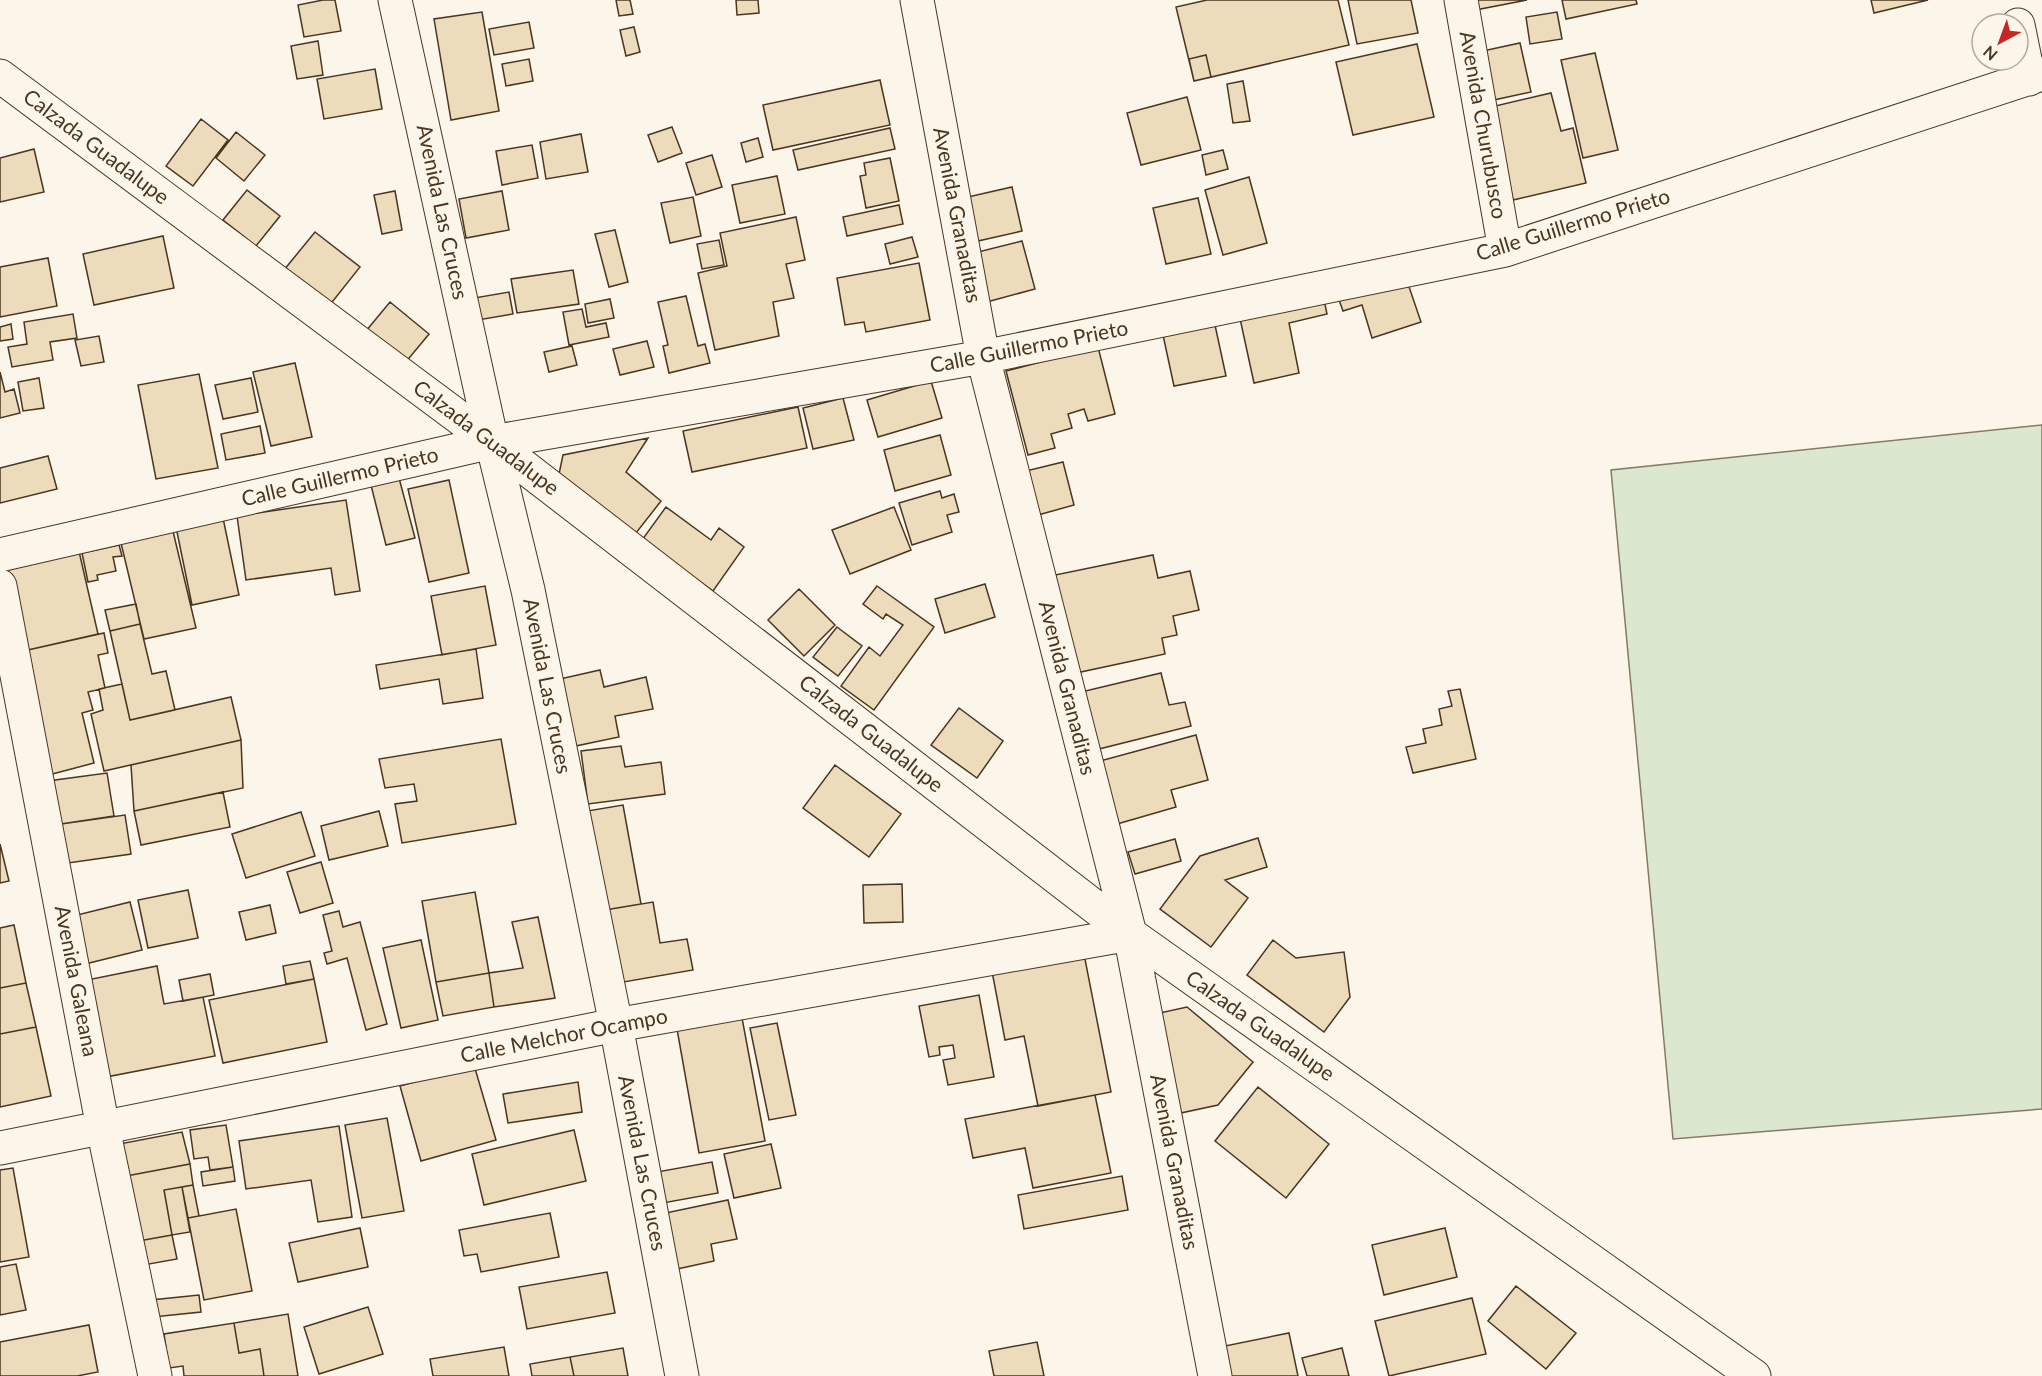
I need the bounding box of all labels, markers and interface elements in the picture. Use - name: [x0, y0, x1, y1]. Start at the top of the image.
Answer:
- north arrow: [1970, 12, 2030, 72]
- street label: Avenida Churubusco: [1456, 29, 1513, 221]
- text: N: [1979, 42, 2001, 65]
- street label: Calzada Guadalupe: [19, 83, 175, 209]
- street label: Avenida Las Cruces: [413, 122, 474, 302]
- street label: Avenida Granaditas: [929, 125, 988, 305]
- street label: Calle Guillermo Prieto: [1473, 182, 1673, 265]
- street label: Calle Guillermo Prieto: [927, 314, 1130, 377]
- street label: Calzada Guadalupe: [409, 374, 565, 500]
- street label: Calle Guillermo Prieto: [239, 441, 441, 510]
- street label: Avenida Las Cruces: [519, 596, 578, 776]
- street label: Avenida Granaditas: [1035, 598, 1102, 777]
- street label: Calzada Guadalupe: [795, 669, 949, 797]
- street label: Avenida Galeana: [51, 903, 104, 1059]
- street label: Calzada Guadalupe: [1182, 964, 1340, 1085]
- street label: Calle Melchor Ocampo: [458, 1002, 669, 1067]
- street label: Avenida Granaditas: [1146, 1072, 1205, 1252]
- street label: Avenida Las Cruces: [614, 1073, 673, 1253]

